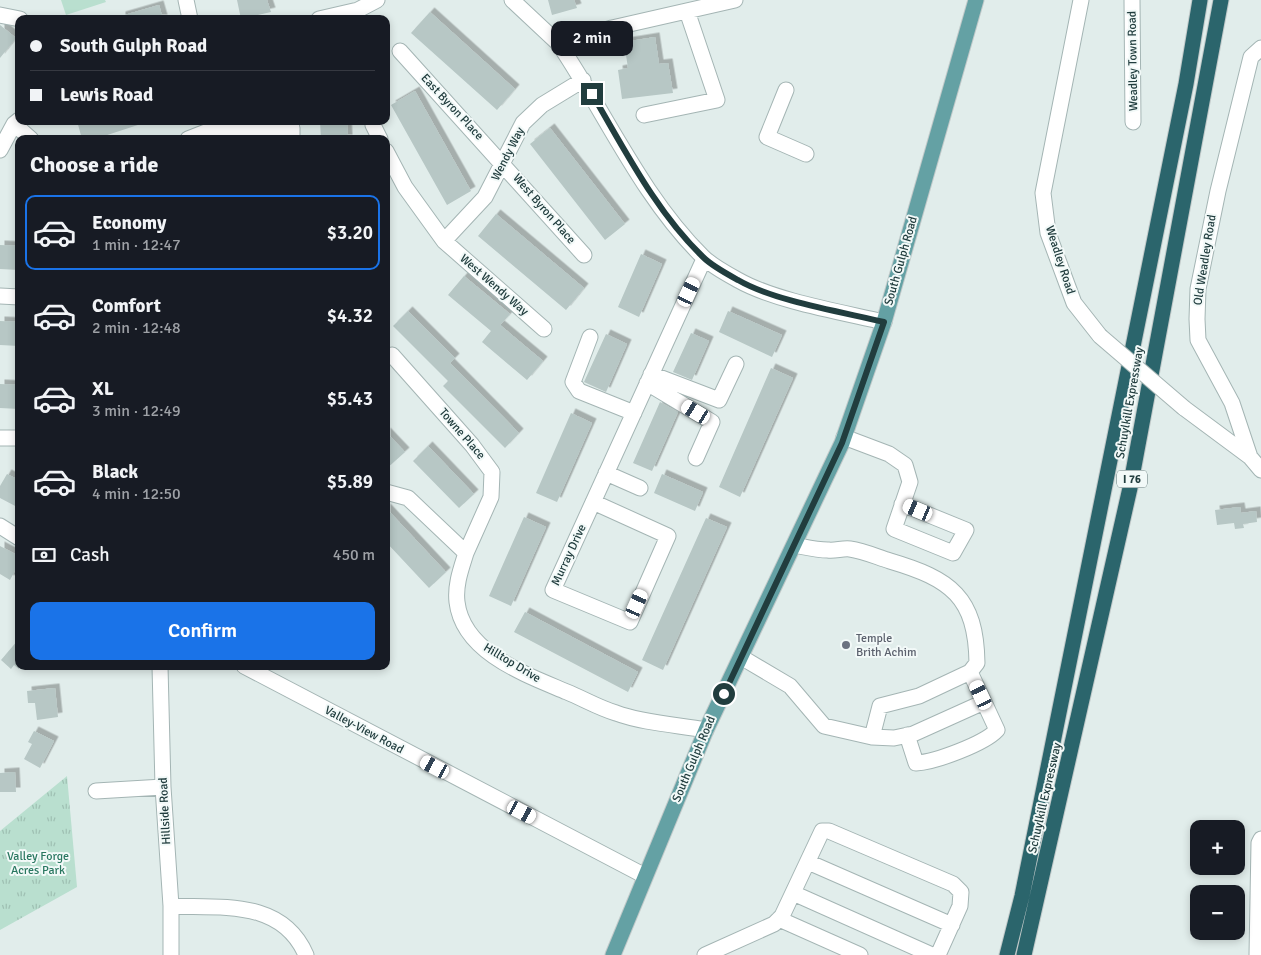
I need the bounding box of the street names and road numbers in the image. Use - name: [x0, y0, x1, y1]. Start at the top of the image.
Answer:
- street label: Weadley Town Road: [1125, 11, 1141, 111]
- street label: East Byron Place: [417, 71, 487, 143]
- street label: Wendy Way: [488, 124, 528, 183]
- street label: West Byron Place: [509, 171, 579, 247]
- street label: Old Weadley Road: [1190, 214, 1220, 306]
- street label: South Gulph Road: [881, 215, 921, 307]
- street label: Weadley Road: [1042, 224, 1078, 296]
- street label: West Wendy Way: [457, 251, 532, 319]
- street label: Schuylkill Expressway: [1113, 346, 1147, 460]
- street label: Towne Place: [436, 405, 488, 463]
- road number: I 76: [1117, 470, 1147, 488]
- street label: Murray Drive: [548, 522, 590, 588]
- street label: Hilltop Drive: [481, 640, 543, 686]
- street label: Valley-View Road: [322, 703, 406, 757]
- street label: South Gulph Road: [669, 714, 719, 804]
- street label: Schuylkill Expressway: [1025, 741, 1065, 855]
- street label: Hillside Road: [156, 777, 174, 845]

